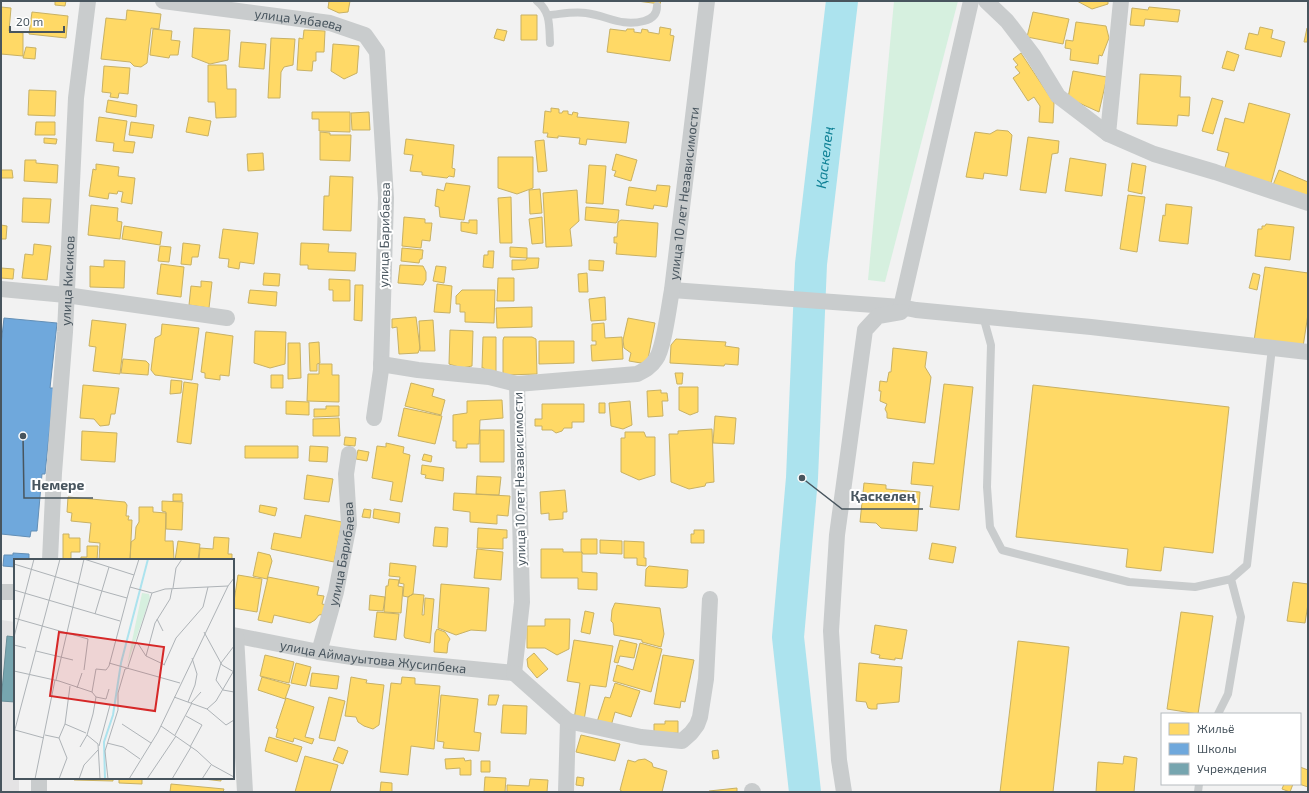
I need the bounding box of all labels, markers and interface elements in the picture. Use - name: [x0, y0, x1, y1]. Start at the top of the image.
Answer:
- street label: улица Уябаева: [254, 5, 345, 35]
- scale bar: [10, 8, 64, 34]
- text: 20 m: [16, 14, 43, 28]
- street label: улица 10 лет Независимости: [665, 106, 702, 281]
- water label: Қаскелең: [811, 126, 836, 189]
- street label: улица Барибаева: [375, 182, 393, 288]
- street label: улица Кисиков: [57, 235, 78, 326]
- street label: улица 10 лет Независимости: [509, 392, 529, 566]
- callout: Немере: [24, 472, 93, 498]
- text: Немере: [32, 476, 85, 493]
- callout: Қаскелең: [842, 483, 923, 509]
- text: Қаскелең: [850, 487, 916, 504]
- street label: улица Барибаева: [324, 501, 357, 608]
- inset map: [14, 559, 234, 779]
- street label: улица Аймауытова Жусипбека: [279, 636, 467, 676]
- legend: [1161, 713, 1301, 785]
- text: Жильё: [1197, 721, 1234, 735]
- text: Школы: [1197, 741, 1237, 755]
- text: Учреждения: [1197, 761, 1267, 775]

